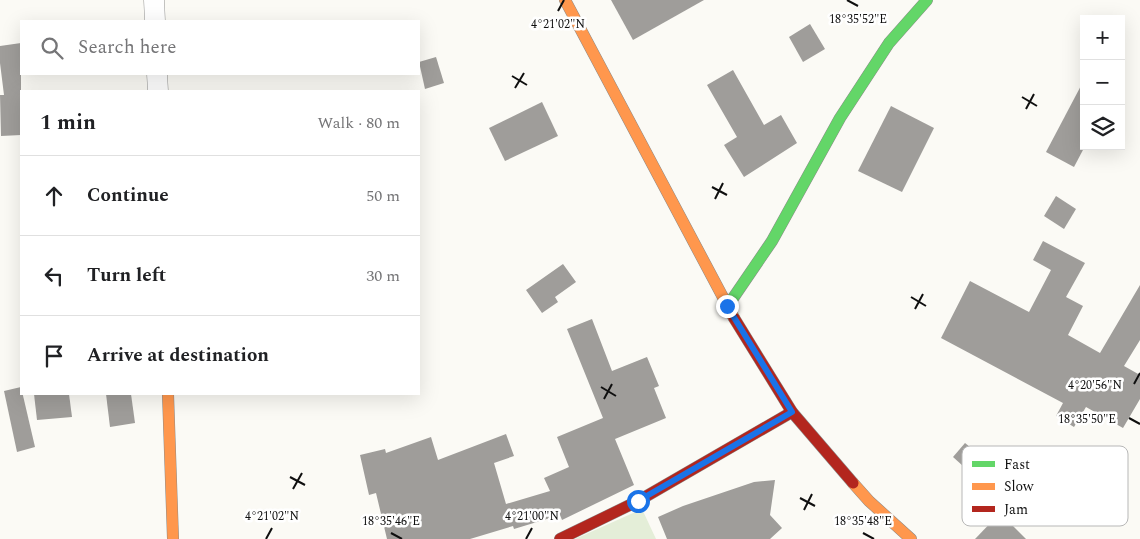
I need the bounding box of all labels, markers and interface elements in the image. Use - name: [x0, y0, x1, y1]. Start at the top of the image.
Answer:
- text: 18°35'52"E: [829, 10, 887, 29]
- text: 4°21'02"N: [531, 15, 585, 34]
- map controls: [1080, 15, 1125, 150]
- button: +: [1080, 15, 1125, 60]
- search box: [20, 20, 420, 75]
- text: Search here: [78, 33, 177, 62]
- icon: search: [38, 34, 66, 62]
- button: −: [1080, 60, 1125, 105]
- button: layers: [1080, 105, 1125, 150]
- text: 1 min: [40, 107, 96, 139]
- text: Walk · 80 m: [317, 111, 400, 135]
- text: Continue: [87, 181, 169, 210]
- icon: ahead: [40, 182, 68, 210]
- text: 50 m: [366, 184, 400, 208]
- text: Turn left: [87, 261, 166, 290]
- icon: left: [40, 262, 68, 290]
- text: 30 m: [366, 264, 400, 288]
- route end: [716, 295, 739, 318]
- text: Arrive at destination: [87, 341, 269, 370]
- icon: arrive: [40, 342, 68, 370]
- text: 4°20'56"N: [1068, 376, 1122, 395]
- text: 18°35'50"E: [1058, 410, 1116, 429]
- legend: [962, 446, 1128, 526]
- text: Fast: [1004, 454, 1030, 475]
- text: Slow: [1004, 476, 1034, 497]
- route start: [627, 490, 650, 513]
- text: Jam: [1004, 499, 1028, 520]
- text: 4°21'02"N: [245, 507, 299, 526]
- text: 4°21'00"N: [505, 507, 559, 526]
- text: 18°35'46"E: [362, 512, 420, 531]
- text: 18°35'48"E: [834, 512, 892, 531]

